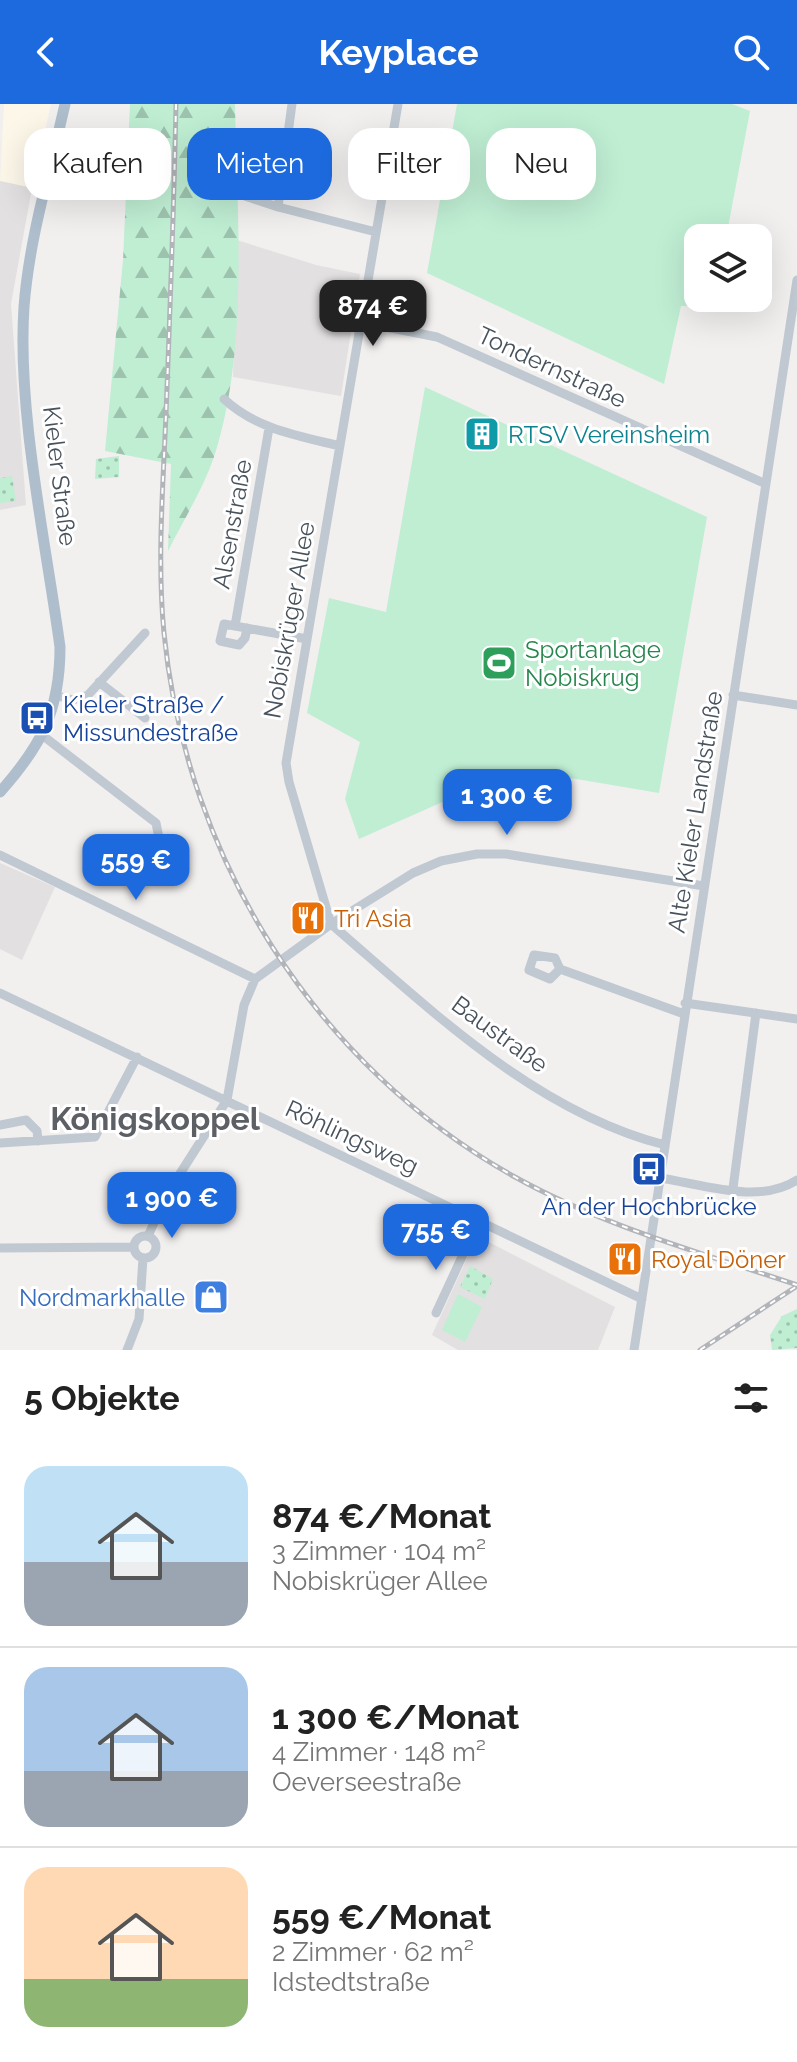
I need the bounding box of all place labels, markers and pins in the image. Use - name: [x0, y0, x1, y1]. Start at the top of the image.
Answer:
- pin: 874 €: [317, 280, 429, 348]
- building icon: RTSV Vereinsheim: [463, 415, 501, 453]
- place label: RTSV Vereinsheim: [508, 420, 710, 449]
- place label: Sportanlage Nobiskrug: [525, 635, 661, 692]
- sports icon: Sportanlage Nobiskrug: [480, 644, 518, 682]
- place label: Kieler Straße / Missundestraße: [63, 690, 238, 747]
- bus stop icon: Kieler Straße / Missundestraße: [18, 699, 56, 737]
- pin: 1 300 €: [433, 769, 581, 837]
- pin: 559 €: [80, 834, 192, 902]
- restaurant icon: Tri Asia: [289, 899, 327, 937]
- place label: Tri Asia: [334, 904, 411, 933]
- bus stop icon: An der Hochbrücke: [630, 1150, 668, 1188]
- pin: 1 900 €: [98, 1172, 246, 1240]
- place label: An der Hochbrücke: [541, 1192, 757, 1221]
- pin: 755 €: [380, 1204, 492, 1272]
- restaurant icon: Royal Döner: [606, 1240, 644, 1278]
- place label: Royal Döner: [651, 1245, 786, 1274]
- shop icon: Nordmarkhalle: [192, 1278, 230, 1316]
- place label: Nordmarkhalle: [19, 1283, 185, 1312]

